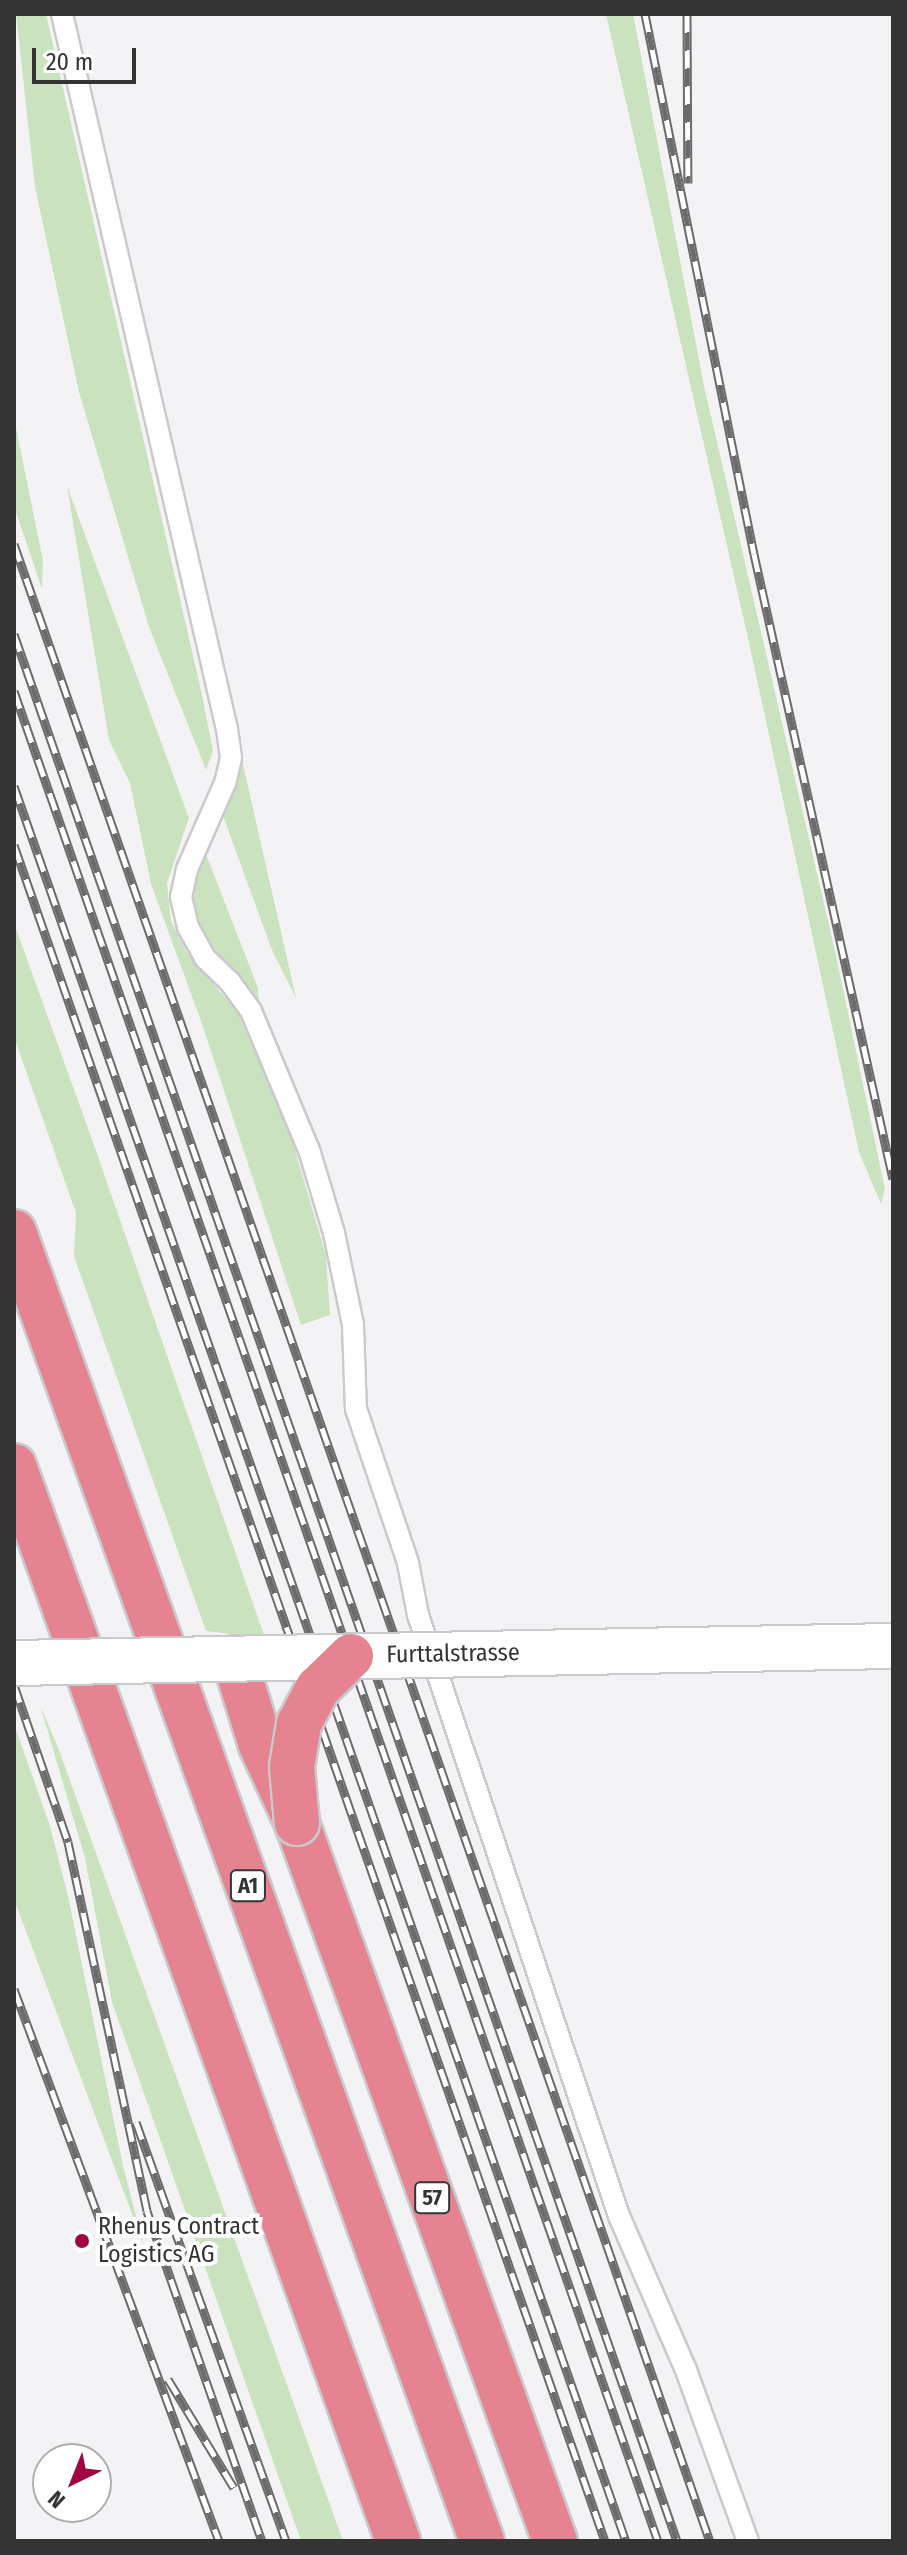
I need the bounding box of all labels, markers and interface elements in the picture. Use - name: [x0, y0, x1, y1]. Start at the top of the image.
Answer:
- scale bar: [36, 32, 140, 82]
- text: 20 m: [46, 48, 93, 76]
- street label: Furttalstrasse: [386, 1638, 520, 1670]
- road number: A1: [228, 1868, 268, 1904]
- road number: 57: [414, 2180, 450, 2216]
- place label: Rhenus Contract Logistics AG: [98, 2213, 259, 2269]
- marker: Rhenus Contract Logistics AG: [73, 2232, 91, 2250]
- north arrow: [32, 2443, 112, 2523]
- text: N: [43, 2485, 71, 2514]

